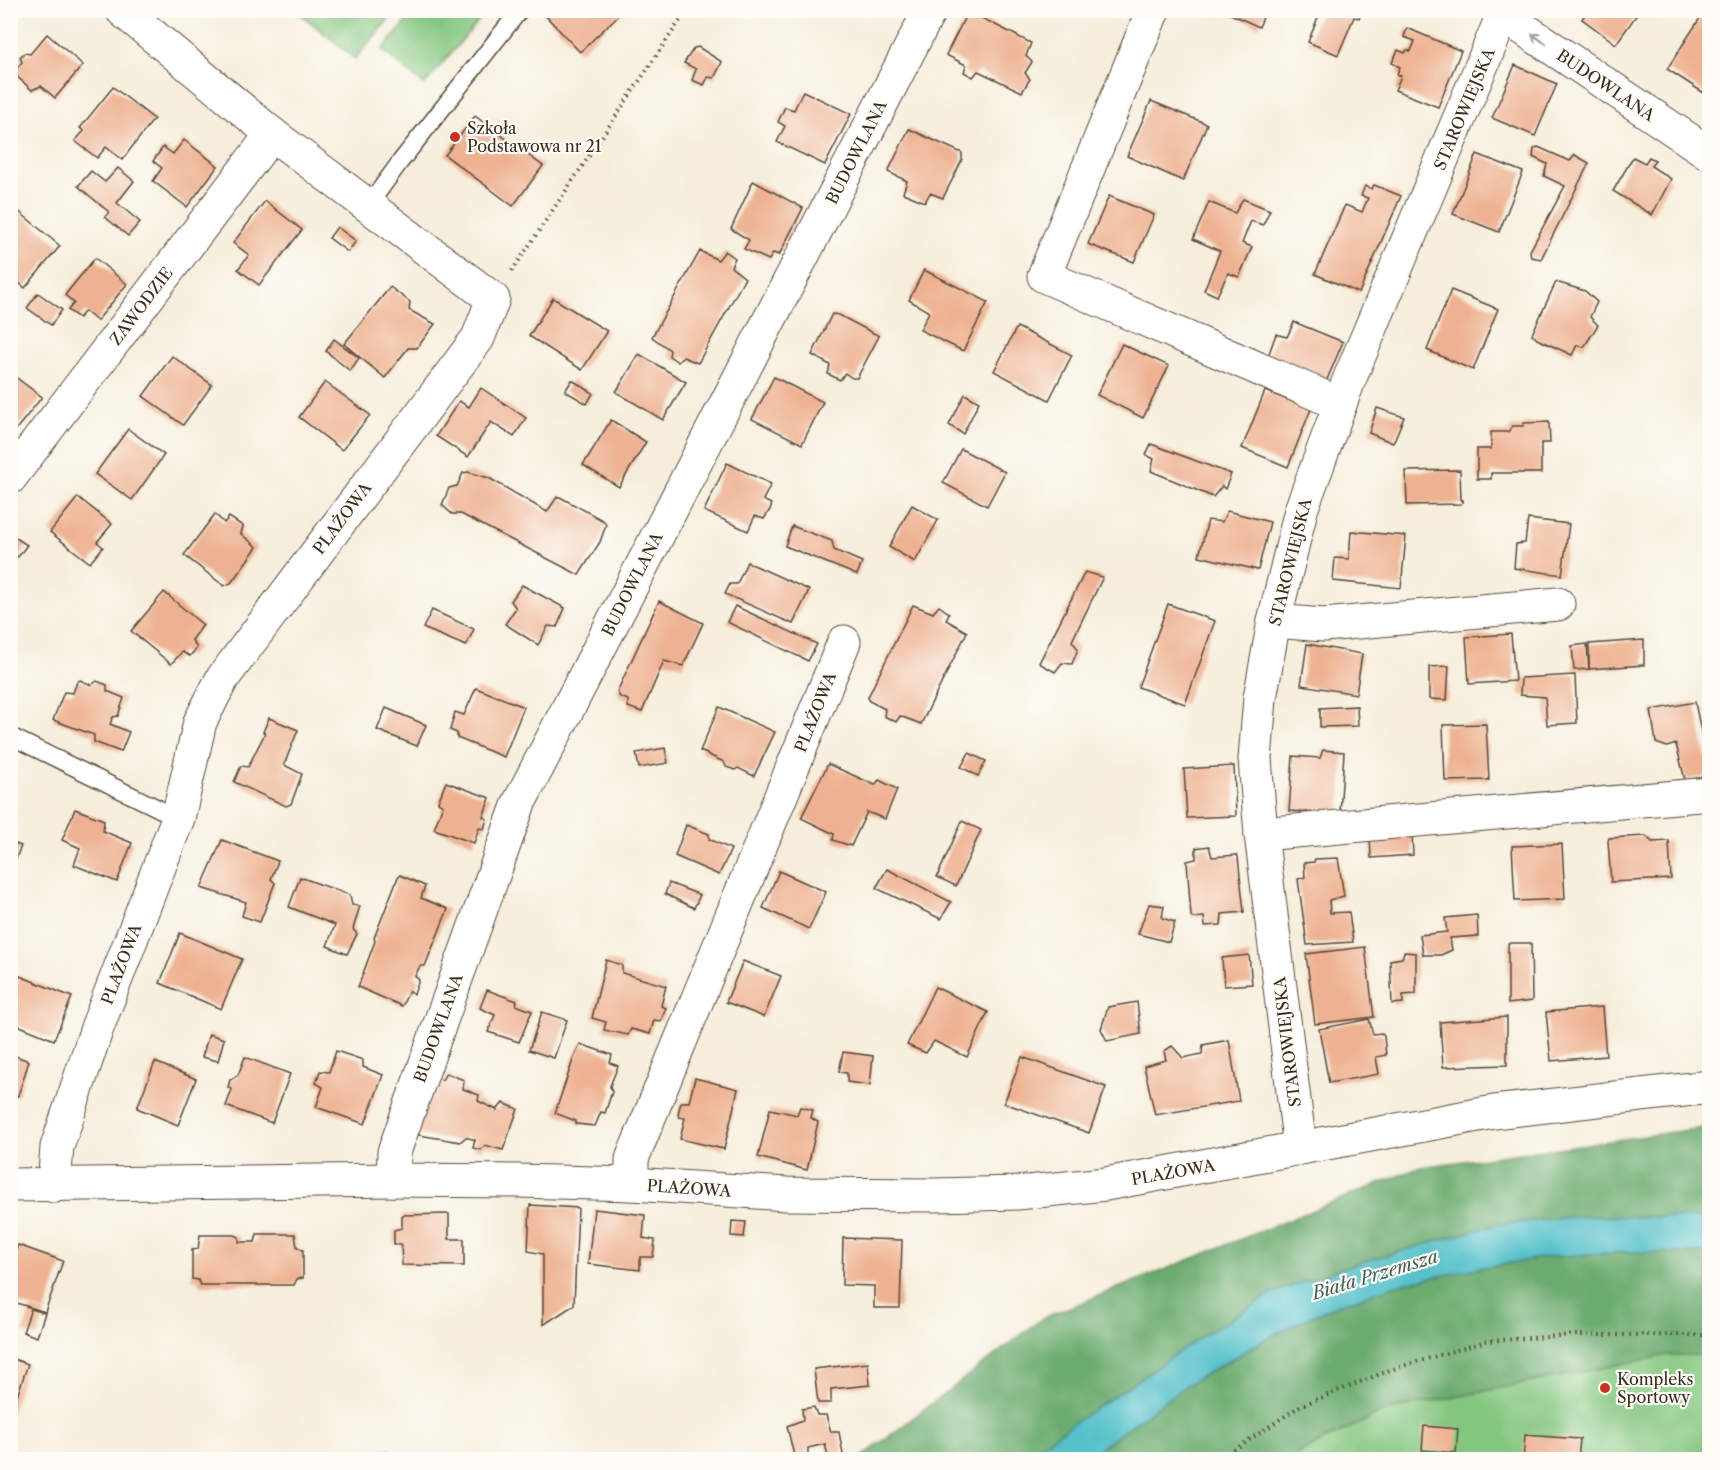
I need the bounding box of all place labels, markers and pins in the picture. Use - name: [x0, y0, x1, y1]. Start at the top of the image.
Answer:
- place label: Szkoła Podstawowa nr 21: [467, 118, 602, 156]
- marker: Szkoła Podstawowa nr 21: [448, 130, 462, 144]
- place label: Kompleks Sportowy: [1617, 1369, 1693, 1407]
- marker: Kompleks Sportowy: [1598, 1381, 1612, 1395]

